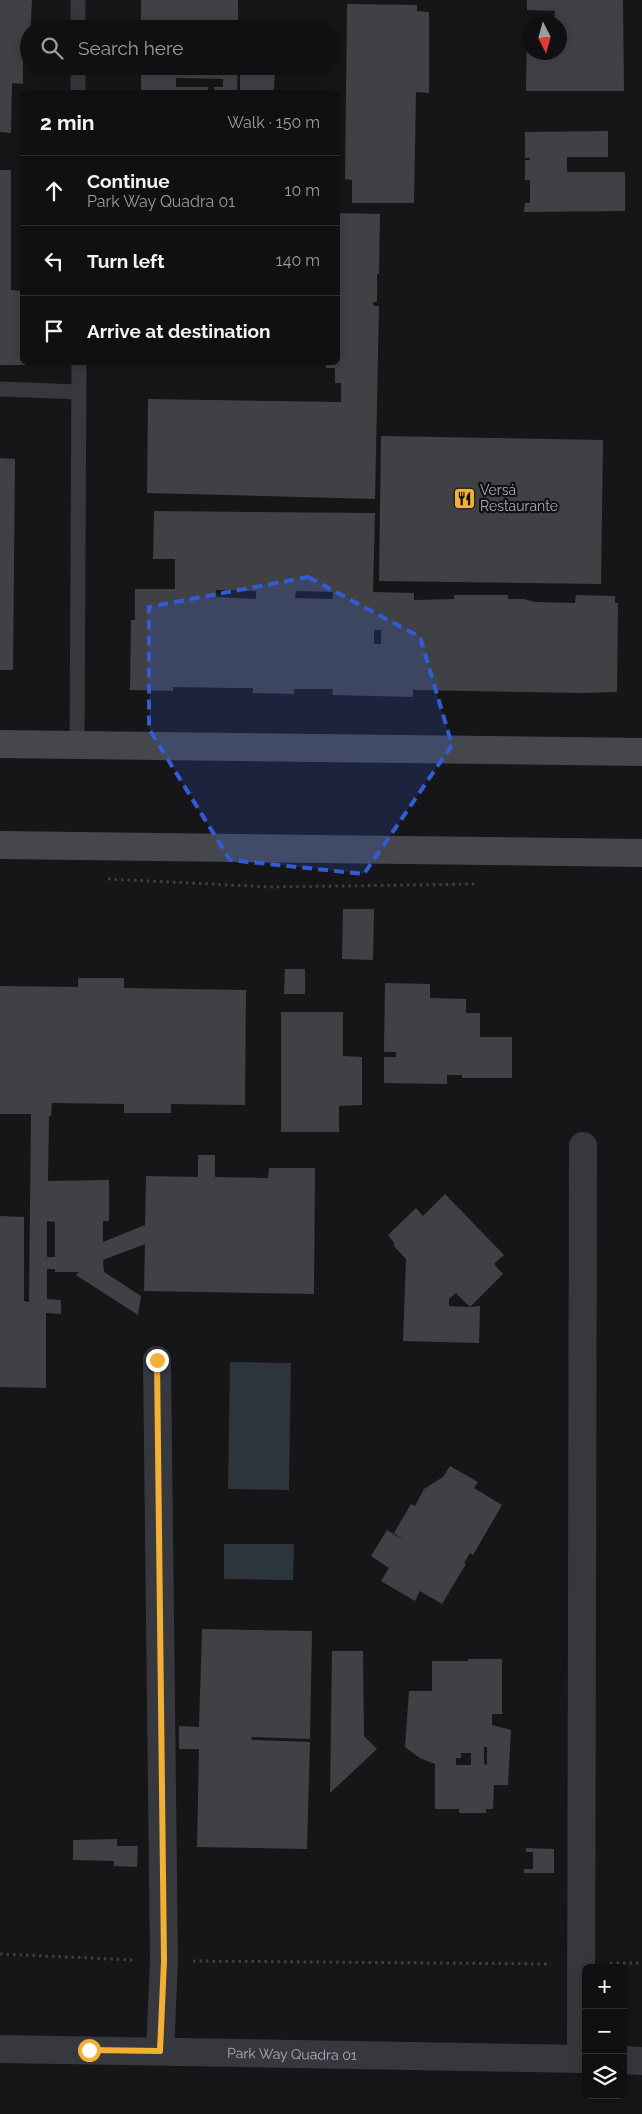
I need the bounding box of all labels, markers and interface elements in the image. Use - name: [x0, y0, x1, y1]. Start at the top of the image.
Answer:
- north arrow: [522, 15, 567, 60]
- search box: [20, 20, 340, 75]
- icon: search: [38, 34, 66, 62]
- text: Search here: [78, 37, 184, 59]
- text: 2 min: [40, 110, 94, 135]
- text: Walk · 150 m: [227, 113, 320, 132]
- text: Continue: [87, 170, 170, 192]
- icon: ahead: [40, 177, 68, 205]
- text: 10 m: [285, 181, 320, 200]
- text: Park Way Quadra 01: [87, 192, 235, 211]
- icon: left: [40, 247, 68, 275]
- text: Turn left: [87, 250, 164, 272]
- text: 140 m: [276, 251, 320, 270]
- icon: arrive: [40, 317, 68, 345]
- text: Arrive at destination: [87, 320, 271, 342]
- place label: Versá Restaurante: [480, 482, 558, 514]
- restaurant icon: Versá Restaurante: [452, 486, 476, 510]
- route end: [146, 1349, 169, 1372]
- map controls: [582, 1964, 627, 2099]
- button: +: [582, 1964, 627, 2009]
- button: −: [582, 2009, 627, 2054]
- route start: [78, 2039, 101, 2062]
- street label: Park Way Quadra 01: [227, 2045, 357, 2063]
- button: layers: [582, 2054, 627, 2099]

